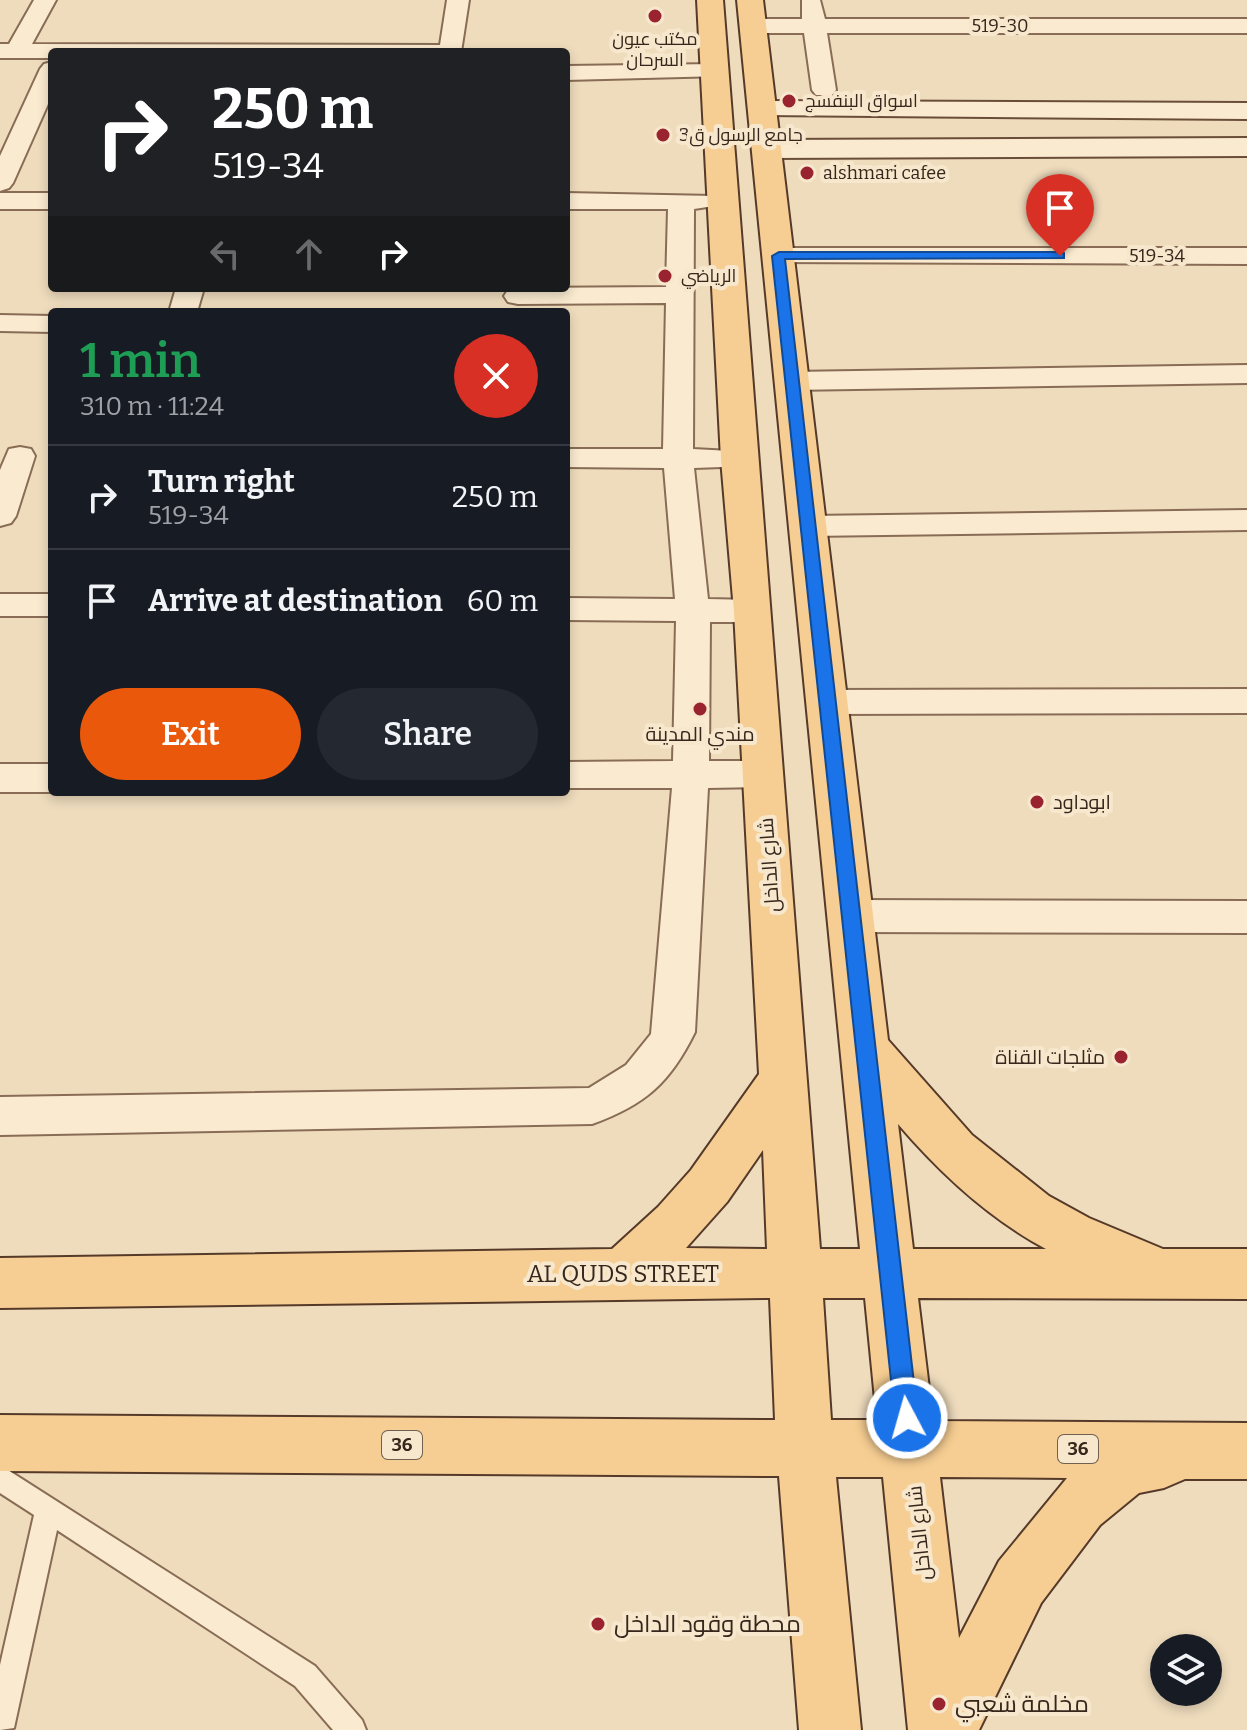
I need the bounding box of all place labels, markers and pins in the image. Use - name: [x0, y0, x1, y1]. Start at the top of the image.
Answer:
- marker: مكتب عيون السرحان: [646, 7, 664, 25]
- place label: مكتب عيون السرحان: [612, 28, 698, 71]
- place label: اسواق البنفسج: [805, 90, 918, 113]
- marker: اسواق البنفسج: [780, 92, 798, 110]
- place label: جامع الرسول ق3: [679, 124, 803, 147]
- marker: جامع الرسول ق3: [654, 126, 672, 144]
- place label: alshmari cafee: [823, 162, 946, 184]
- marker: alshmari cafee: [798, 164, 816, 182]
- pin: [1026, 174, 1094, 256]
- place label: الرياضي: [681, 265, 736, 289]
- marker: الرياضي: [656, 267, 674, 285]
- marker: مندي المدينة: [691, 700, 709, 718]
- place label: مندي المدينة: [645, 722, 755, 750]
- place label: ابوداود: [1053, 790, 1111, 814]
- marker: ابوداود: [1028, 793, 1046, 811]
- place label: مثلجات القناة: [995, 1045, 1105, 1069]
- marker: مثلجات القناة: [1112, 1048, 1130, 1066]
- place label: محطة وقود الداخل: [614, 1610, 801, 1638]
- marker: محطة وقود الداخل: [589, 1615, 607, 1633]
- place label: مخلمة شعبي: [955, 1690, 1089, 1723]
- marker: مخلمة شعبي: [930, 1695, 948, 1713]

